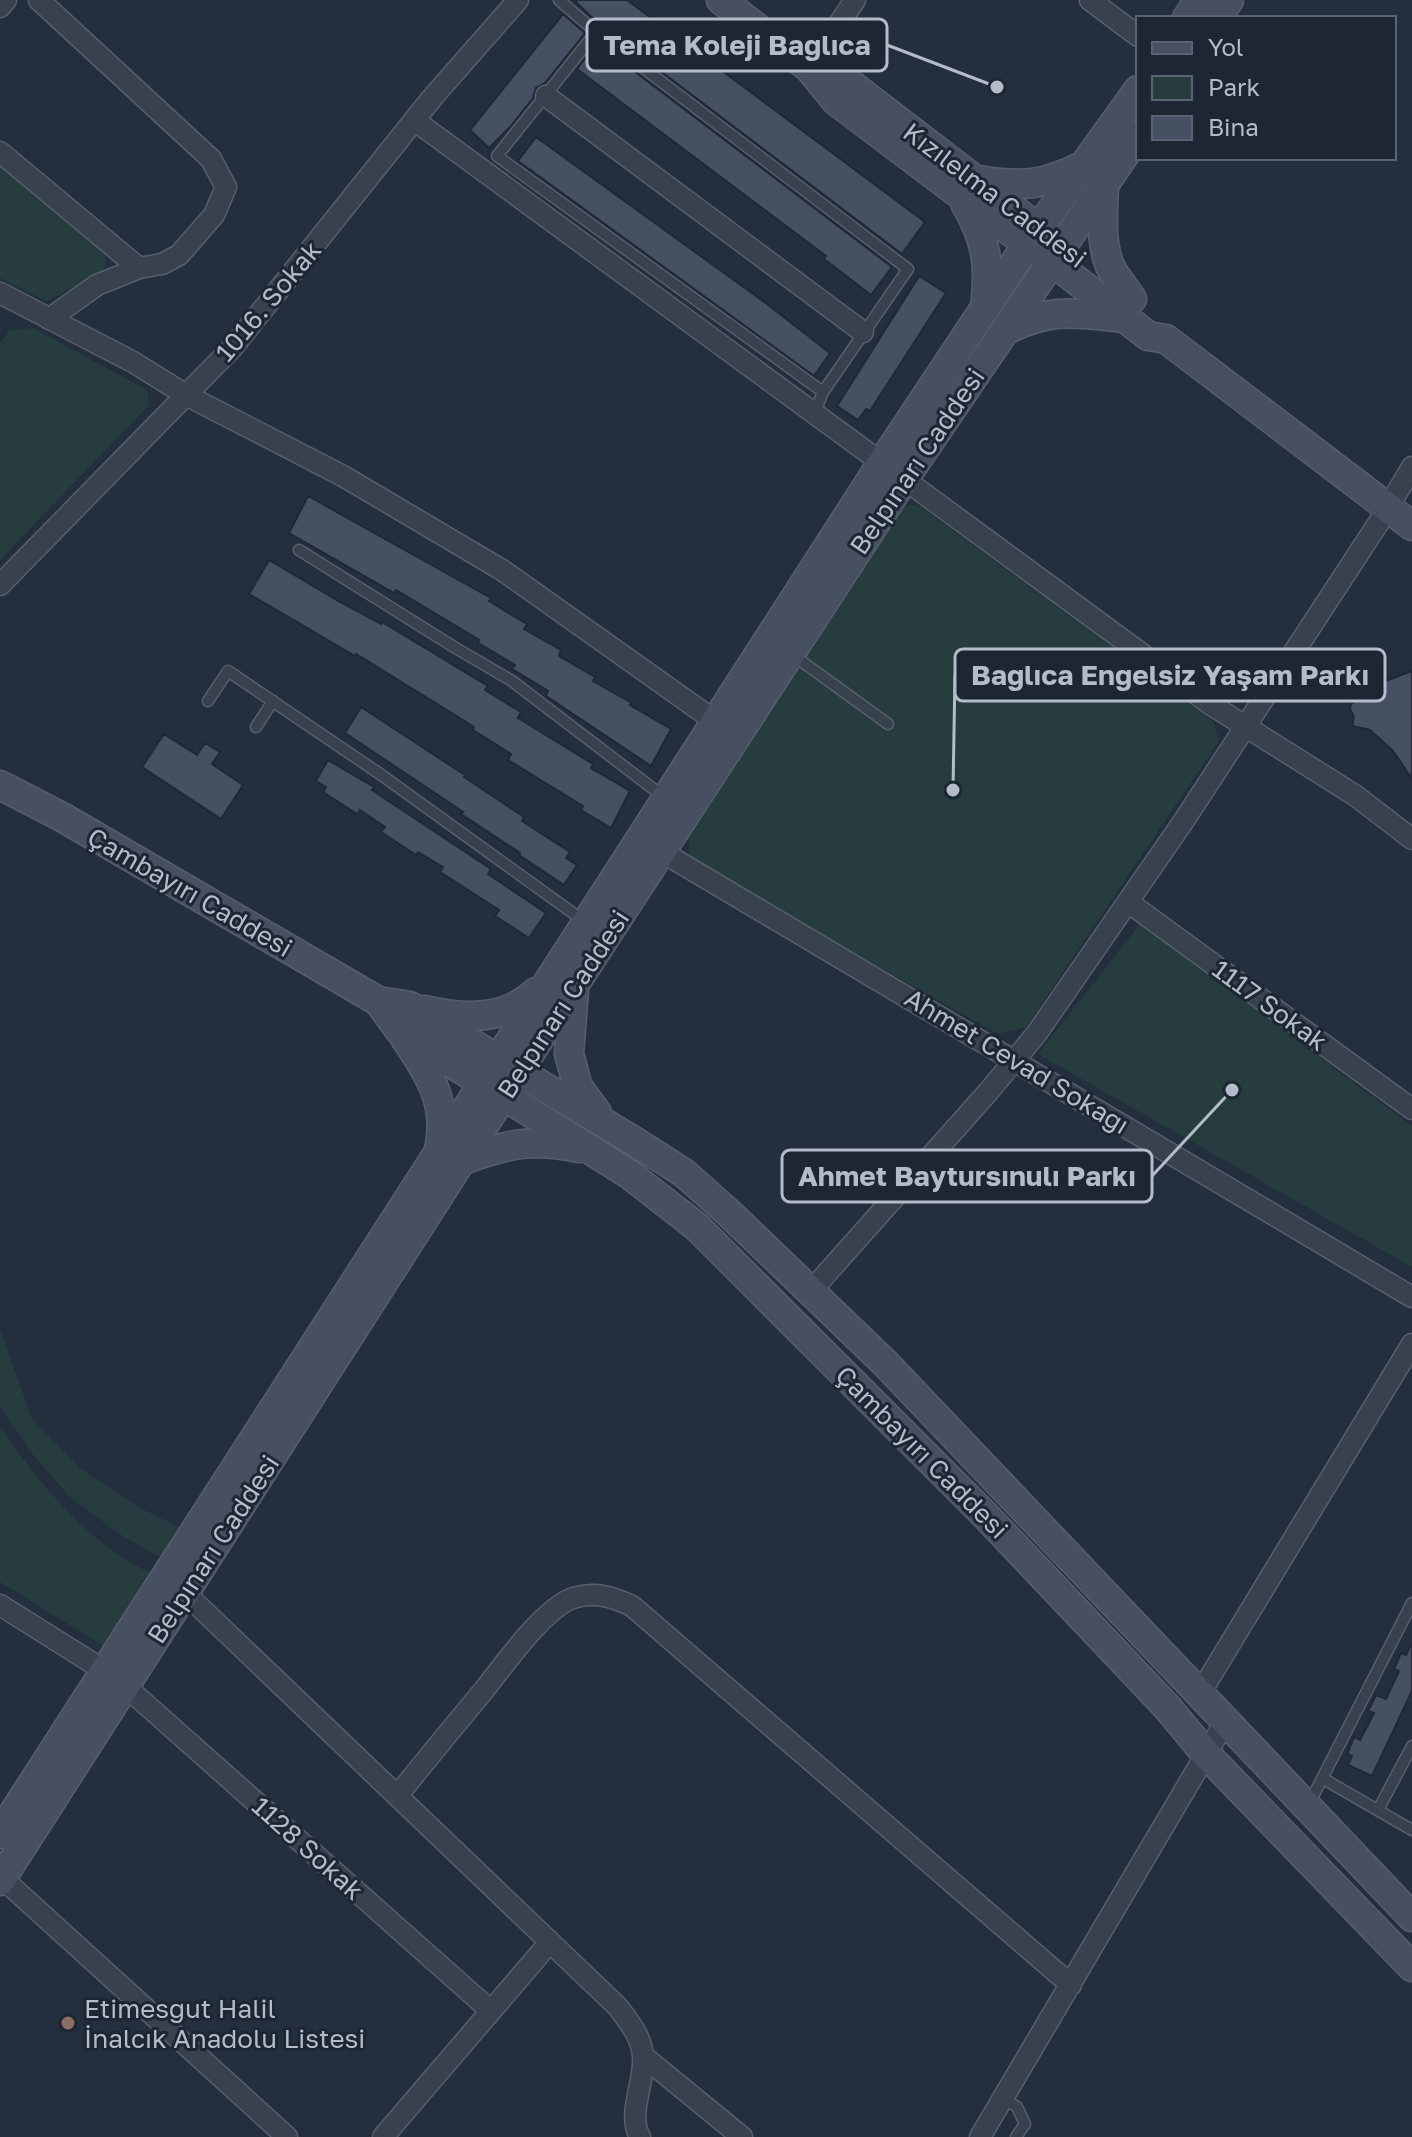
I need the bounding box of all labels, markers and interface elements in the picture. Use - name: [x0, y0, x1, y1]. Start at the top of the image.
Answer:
- legend: [1136, 16, 1396, 160]
- callout: Tema Koleji Bağlıca: [587, 19, 887, 71]
- text: Tema Koleji Bağlıca: [603, 28, 871, 61]
- text: Yol: [1208, 32, 1244, 61]
- text: Park: [1208, 72, 1260, 101]
- text: Bina: [1208, 112, 1259, 141]
- street label: Kızılelma Caddesi: [897, 116, 1093, 274]
- street label: 1016. Sokak: [209, 234, 327, 367]
- street label: Belpınarı Caddesi: [843, 362, 991, 560]
- callout: Bağlıca Engelsiz Yaşam Parkı: [955, 649, 1385, 701]
- text: Bağlıca Engelsiz Yaşam Parkı: [971, 658, 1369, 691]
- street label: Çambayırı Caddesi: [82, 821, 298, 963]
- street label: Belpınarı Caddesi: [491, 904, 635, 1104]
- street label: 1117 Sokak: [1207, 953, 1334, 1057]
- street label: Ahmet Cevad Sokağı: [899, 982, 1135, 1140]
- callout: Ahmet Baytursınulı Parkı: [782, 1150, 1152, 1202]
- text: Ahmet Baytursınulı Parkı: [798, 1159, 1136, 1192]
- street label: Çambayırı Caddesi: [829, 1359, 1015, 1545]
- street label: Belpınarı Caddesi: [141, 1449, 285, 1649]
- street label: 1128 Sokak: [246, 1790, 370, 1906]
- place label: Etimesgut Halil İnalcık Anadolu Listesi: [84, 1993, 365, 2054]
- marker: Etimesgut Halil İnalcık Anadolu Listesi: [59, 2014, 77, 2032]

